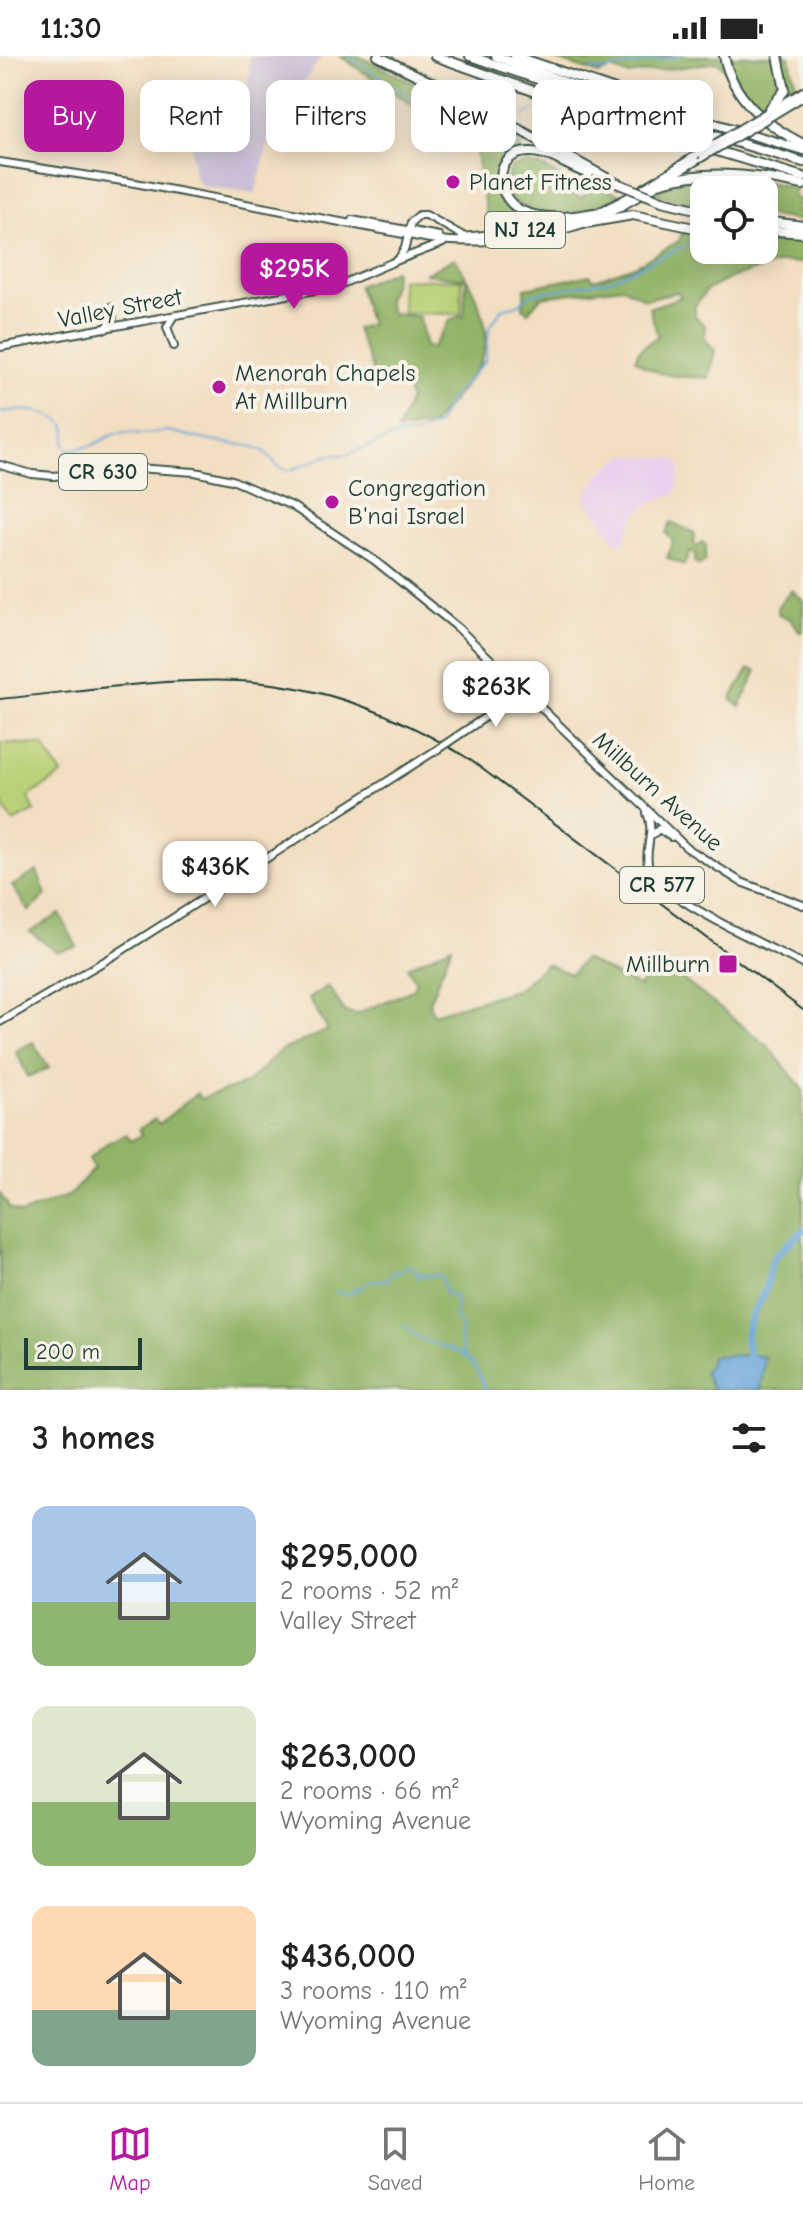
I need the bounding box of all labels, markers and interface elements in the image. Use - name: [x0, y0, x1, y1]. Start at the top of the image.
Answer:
- text: 11:30: [40, 11, 102, 46]
- chip: Buy: [24, 80, 124, 152]
- chip: Rent: [140, 80, 250, 152]
- chip: Filters: [266, 80, 395, 152]
- chip: New: [411, 80, 516, 152]
- chip: Apartment: [532, 80, 713, 152]
- place label: Planet Fitness: [469, 168, 612, 196]
- marker: Planet Fitness: [444, 173, 462, 191]
- map controls: [690, 176, 778, 264]
- button: locate: [690, 176, 778, 264]
- road number: NJ 124: [485, 212, 565, 248]
- pin: $295K: [238, 243, 350, 311]
- text: $295K: [259, 254, 329, 284]
- street label: Valley Street: [56, 282, 185, 334]
- place label: Menorah Chapels At Millburn: [235, 359, 415, 415]
- marker: Menorah Chapels At Millburn: [210, 378, 228, 396]
- road number: CR 630: [59, 454, 147, 490]
- place label: Congregation B'nai Israel: [348, 474, 486, 530]
- marker: Congregation B'nai Israel: [323, 493, 341, 511]
- pin: $263K: [440, 661, 552, 729]
- text: $263K: [461, 672, 531, 702]
- street label: Millburn Avenue: [587, 725, 729, 857]
- pin: $436K: [159, 841, 271, 909]
- text: $436K: [181, 852, 249, 882]
- road number: CR 577: [620, 867, 704, 903]
- place label: Millburn: [626, 950, 710, 978]
- marker: Millburn: [717, 953, 739, 975]
- scale bar: [24, 1334, 142, 1370]
- text: 200 m: [36, 1339, 100, 1365]
- icon: filters: [727, 1416, 771, 1460]
- text: 3 homes: [32, 1418, 155, 1458]
- text: $295,000: [280, 1536, 418, 1576]
- icon: home: [96, 1538, 192, 1634]
- text: 2 rooms · 52 m²: [280, 1576, 458, 1606]
- text: Valley Street: [280, 1606, 416, 1636]
- text: $263,000: [280, 1736, 417, 1776]
- icon: home: [96, 1738, 192, 1834]
- text: 2 rooms · 66 m²: [280, 1776, 459, 1806]
- text: Wyoming Avenue: [280, 1806, 471, 1836]
- text: $436,000: [280, 1936, 416, 1976]
- icon: home: [96, 1938, 192, 2034]
- text: 3 rooms · 110 m²: [280, 1976, 467, 2006]
- text: Wyoming Avenue: [280, 2006, 471, 2036]
- tab: Map: [108, 2122, 152, 2196]
- tab: Saved: [368, 2122, 423, 2196]
- tab: Home: [638, 2122, 695, 2196]

